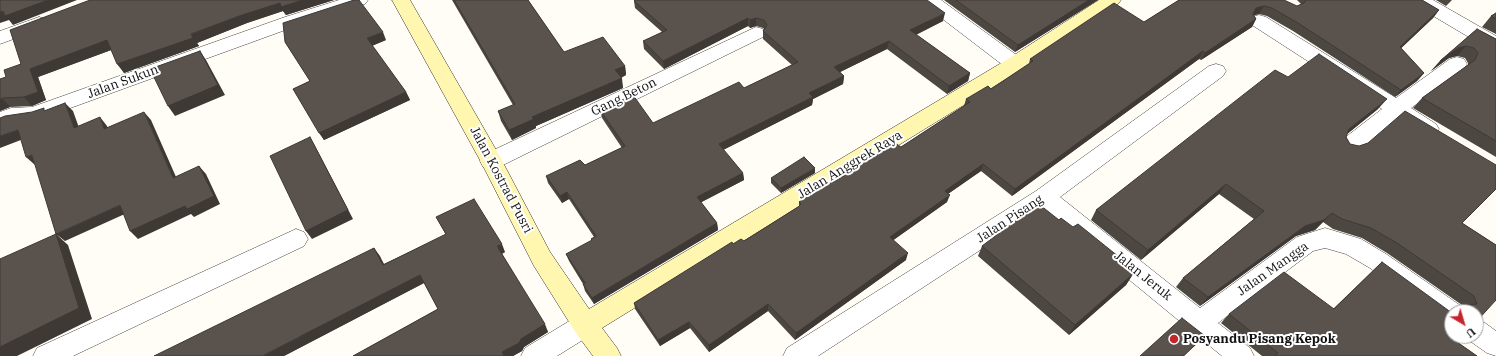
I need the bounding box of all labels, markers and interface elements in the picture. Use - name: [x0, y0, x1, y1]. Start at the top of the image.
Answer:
- street label: Jalan Sukun: [85, 62, 161, 102]
- street label: Gang Beton: [589, 74, 659, 120]
- street label: Jalan Kostrad Pusri: [466, 124, 536, 236]
- street label: Jalan Anggrek Raya: [795, 128, 905, 202]
- street label: Jalan Pisang: [974, 192, 1046, 246]
- street label: Jalan Mangga: [1234, 239, 1312, 299]
- street label: Jalan Jeruk: [1111, 248, 1175, 304]
- north arrow: [1444, 304, 1484, 344]
- text: U: [1463, 325, 1478, 341]
- place label: Posyandu Pisang Kepok: [1183, 331, 1336, 347]
- marker: Posyandu Pisang Kepok: [1168, 333, 1180, 345]

